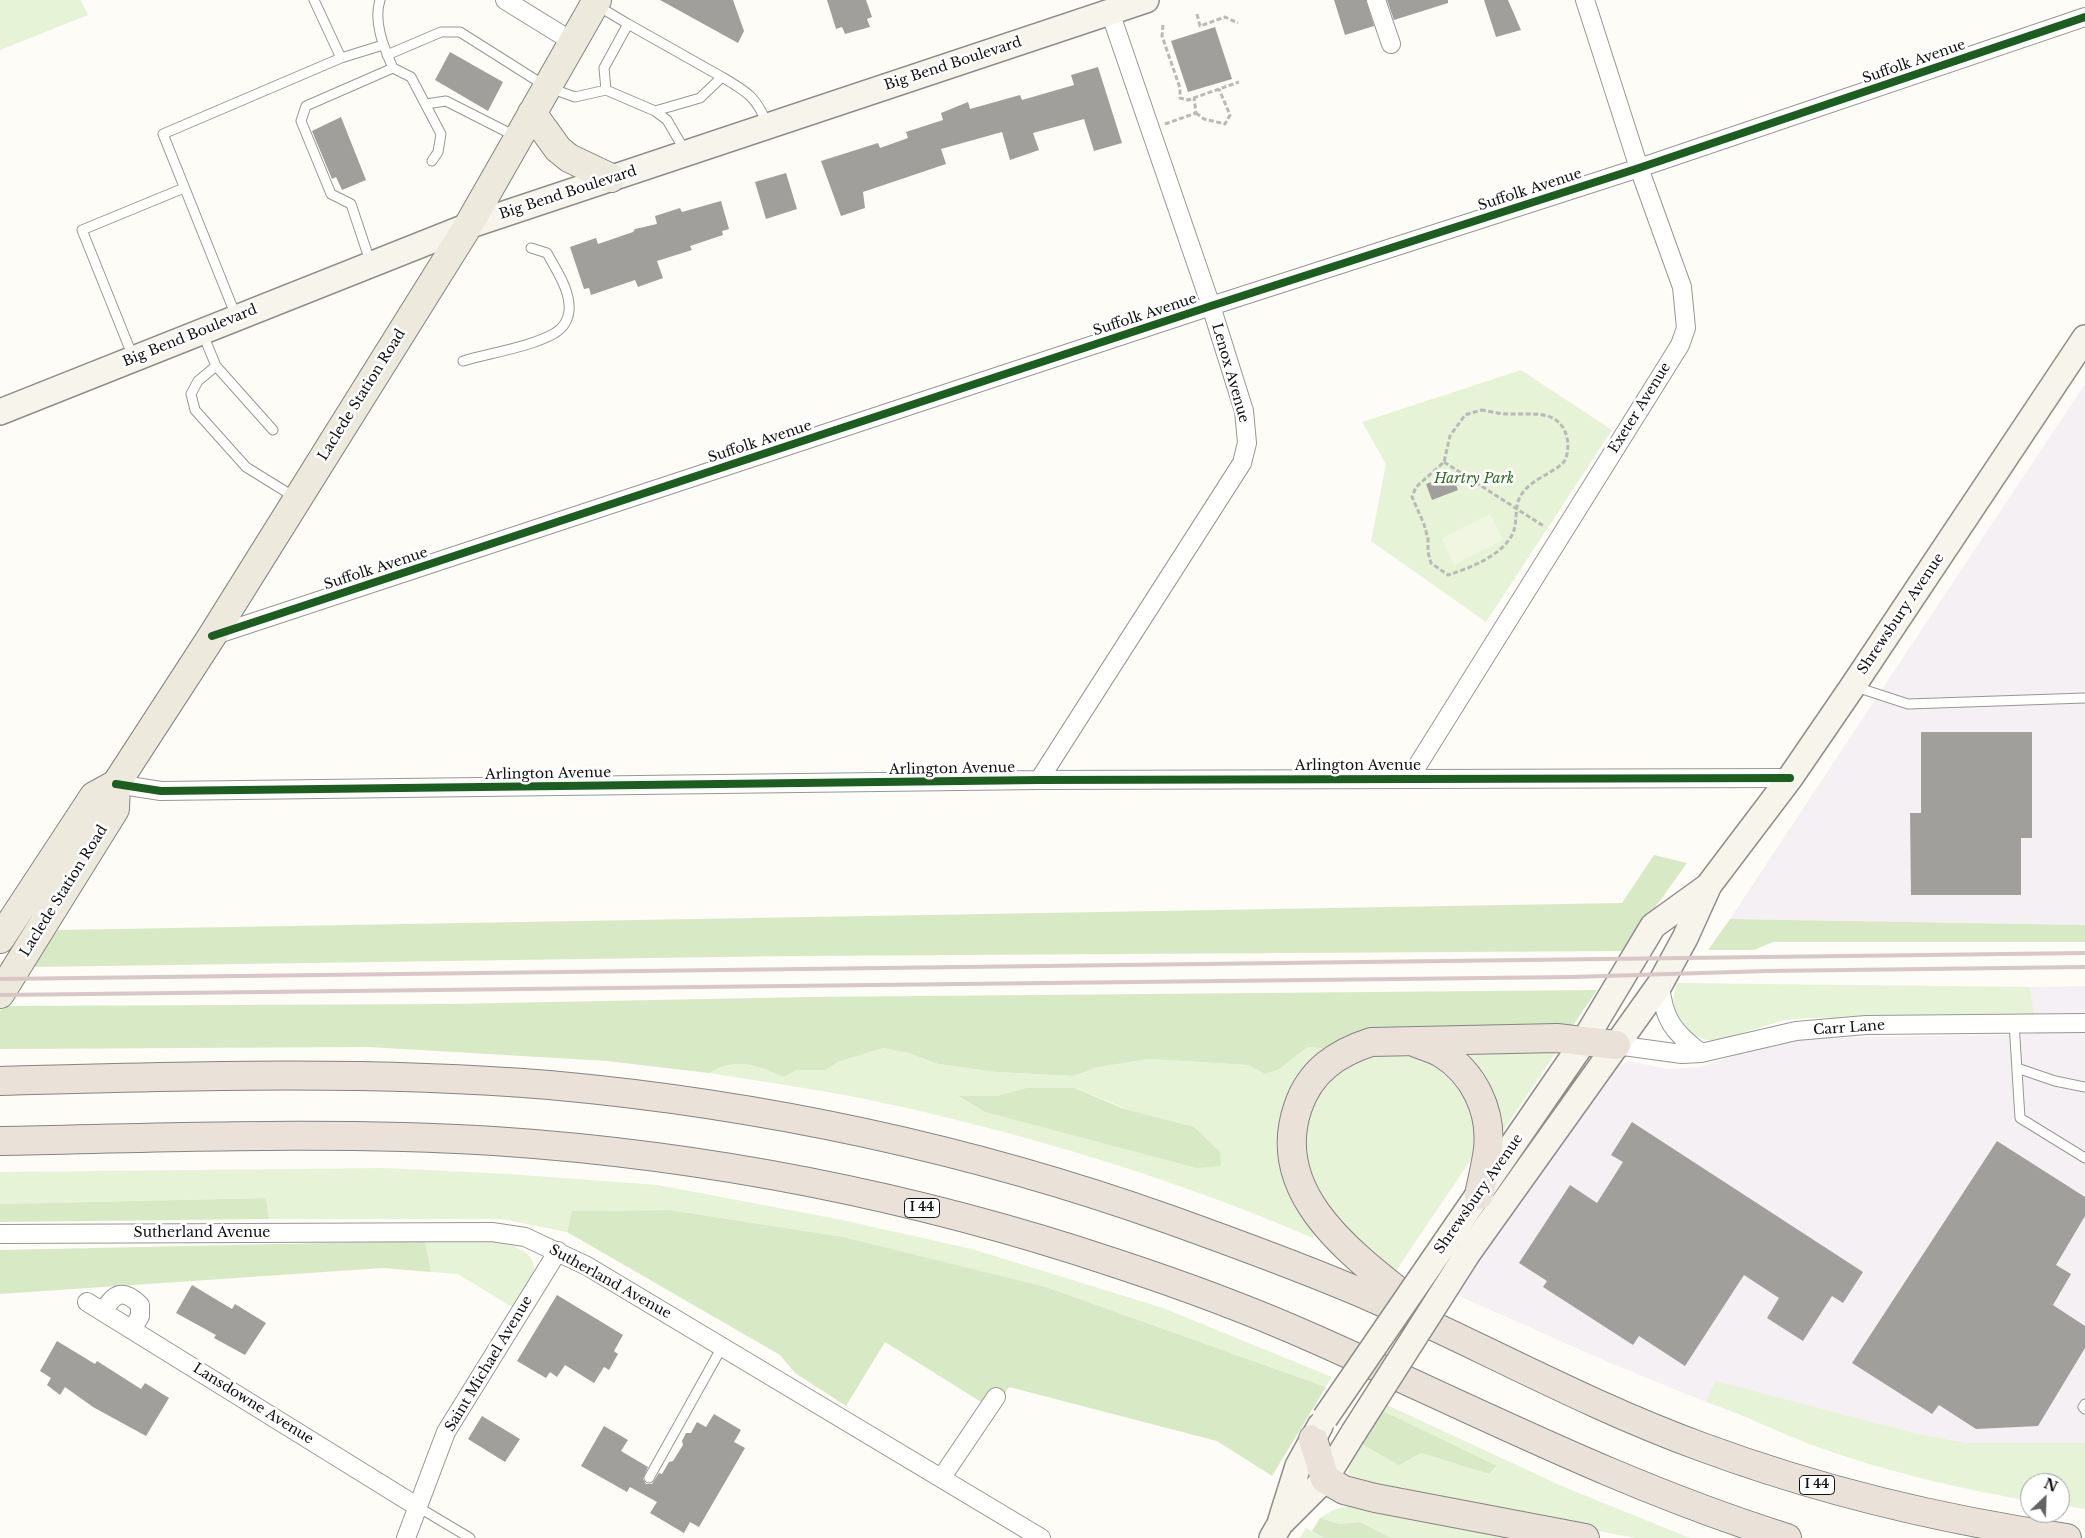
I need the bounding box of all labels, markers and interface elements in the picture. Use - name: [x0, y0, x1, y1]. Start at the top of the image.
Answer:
- street label: Big Bend Boulevard: [882, 34, 1024, 94]
- street label: Suffolk Avenue: [1860, 36, 1968, 88]
- street label: Big Bend Boulevard: [497, 163, 639, 223]
- street label: Suffolk Avenue: [1476, 165, 1584, 215]
- street label: Suffolk Avenue: [1091, 290, 1199, 340]
- street label: Big Bend Boulevard: [120, 301, 260, 371]
- street label: Lenox Avenue: [1208, 321, 1252, 425]
- street label: Laclede Station Road: [315, 326, 409, 464]
- street label: Exeter Avenue: [1605, 360, 1675, 456]
- street label: Suffolk Avenue: [706, 417, 814, 467]
- park label: Hartry Park: [1434, 471, 1514, 487]
- street label: Suffolk Avenue: [322, 544, 430, 594]
- street label: Shrewsbury Avenue: [1854, 550, 1948, 678]
- street label: Arlington Avenue: [1295, 758, 1421, 774]
- street label: Arlington Avenue: [889, 759, 1015, 779]
- street label: Arlington Avenue: [485, 764, 611, 784]
- street label: Laclede Station Road: [17, 822, 111, 960]
- street label: Carr Lane: [1813, 1017, 1885, 1039]
- street label: Shrewsbury Avenue: [1431, 1131, 1527, 1257]
- road number: I 44: [904, 1198, 940, 1218]
- street label: Sutherland Avenue: [134, 1225, 270, 1241]
- street label: Sutherland Avenue: [546, 1242, 674, 1322]
- street label: Saint Michael Avenue: [442, 1293, 536, 1435]
- street label: Lansdowne Avenue: [190, 1360, 316, 1448]
- north arrow: [2020, 1473, 2070, 1523]
- text: N: [2041, 1474, 2060, 1496]
- road number: I 44: [1800, 1476, 1834, 1494]

